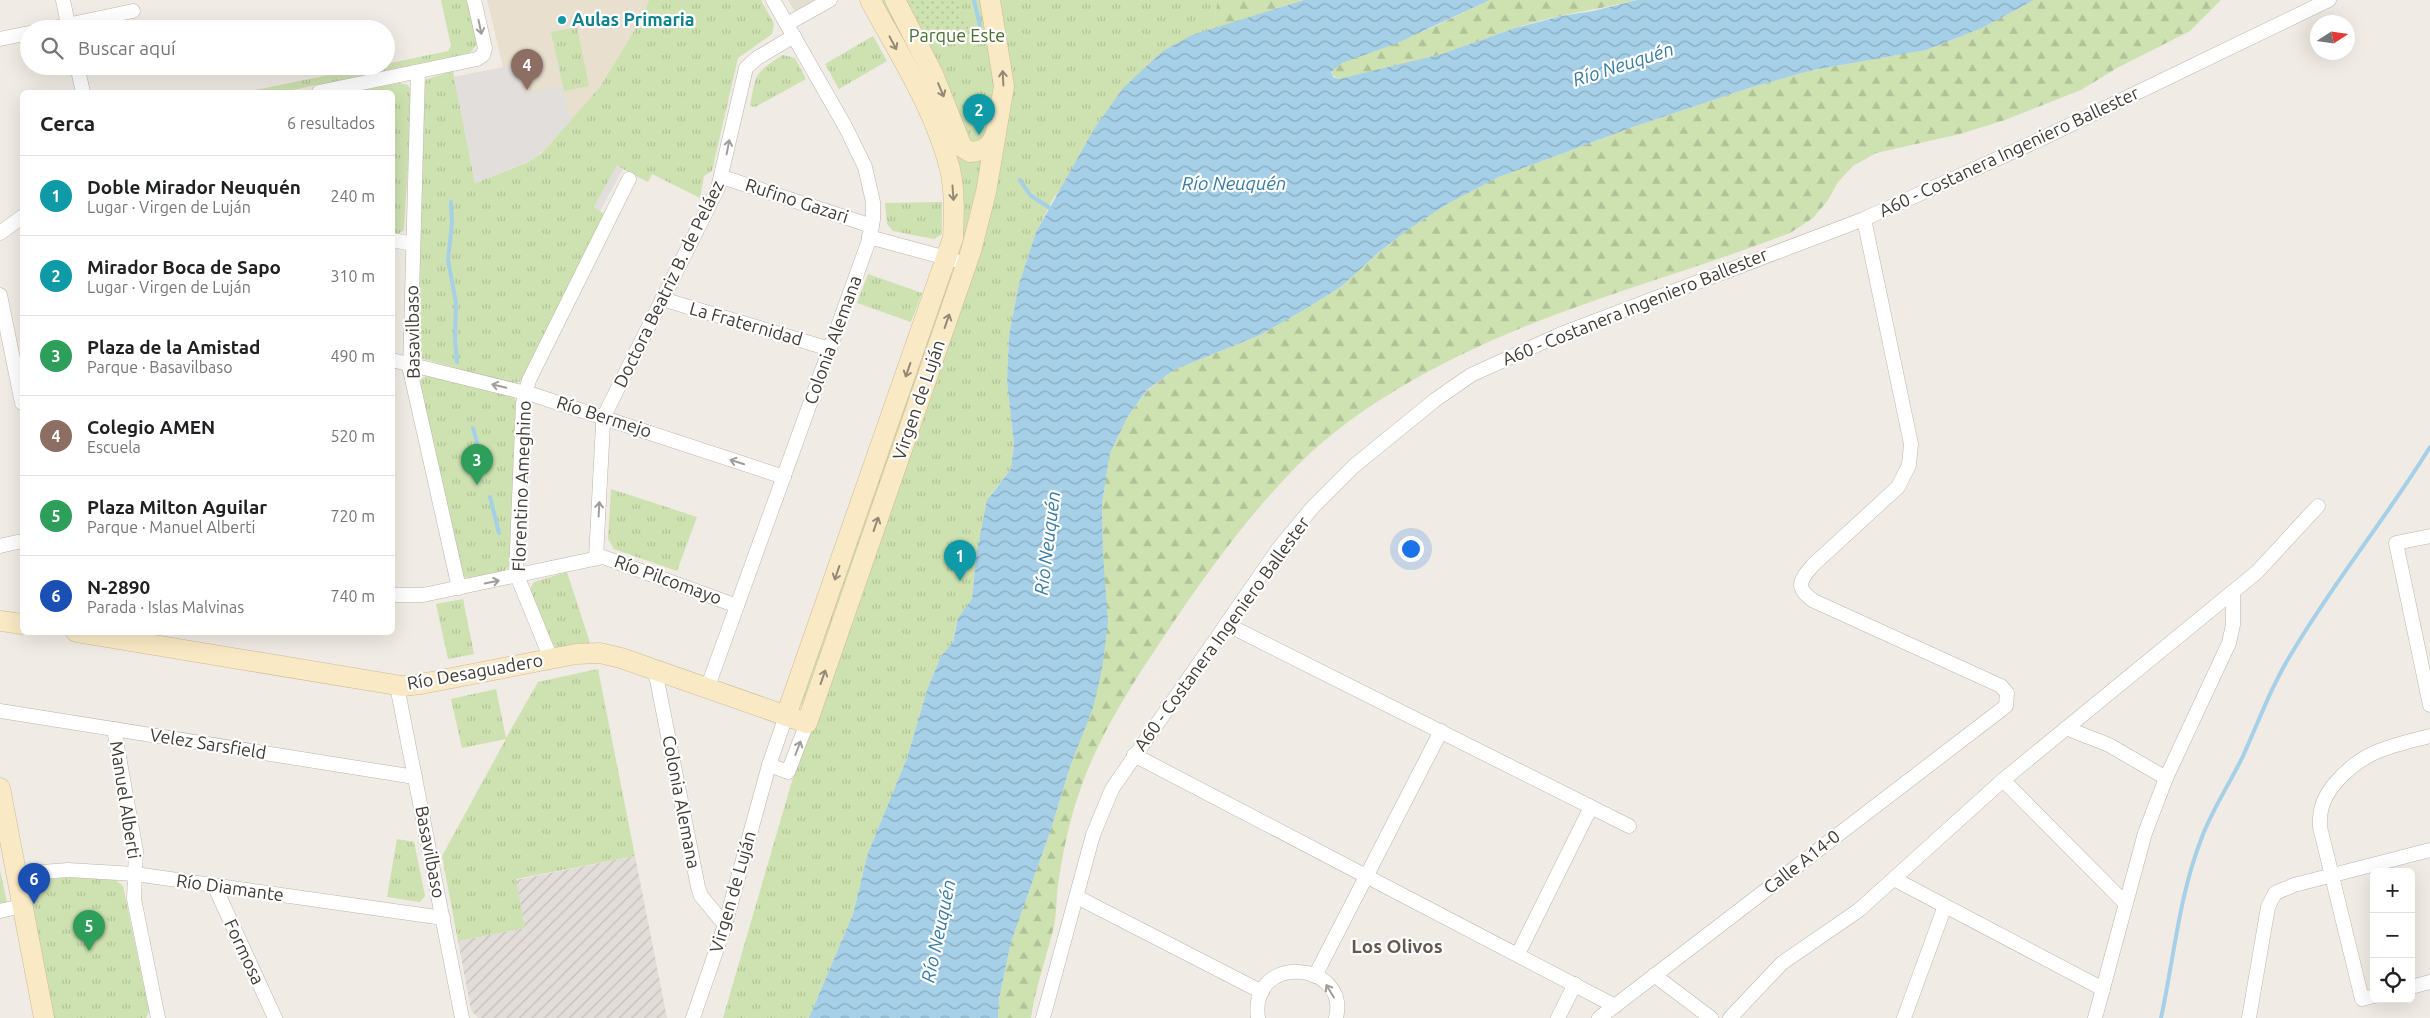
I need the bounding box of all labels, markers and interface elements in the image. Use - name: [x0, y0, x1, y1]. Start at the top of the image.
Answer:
- place label: Aulas Primaria: [572, 9, 695, 29]
- marker: Aulas Primaria: [556, 14, 568, 26]
- north arrow: [2310, 15, 2355, 60]
- one-way arrow: [476, 19, 485, 35]
- search box: [20, 20, 395, 75]
- park label: Parque Este: [909, 25, 1005, 45]
- icon: search: [38, 34, 66, 62]
- one-way arrow: [889, 35, 899, 50]
- text: Buscar aquí: [78, 37, 176, 59]
- water label: Río Neuquén: [1570, 37, 1676, 91]
- pin: 4: [511, 49, 543, 90]
- one-way arrow: [999, 71, 1008, 87]
- one-way arrow: [936, 82, 946, 97]
- street label: A60 - Costanera Ingeniero Ballester: [1875, 82, 2142, 220]
- pin: 2: [963, 94, 995, 135]
- text: Cerca: [40, 111, 95, 135]
- text: 6 resultados: [287, 114, 375, 132]
- one-way arrow: [724, 140, 734, 156]
- water label: Río Neuquén: [1182, 172, 1286, 194]
- street label: Rufino Gazari: [743, 174, 852, 226]
- text: Doble Mirador Neuquén: [87, 176, 301, 198]
- street label: Doctora Beatriz B. de Peláez: [609, 177, 727, 390]
- one-way arrow: [948, 185, 958, 201]
- text: 1: [51, 187, 61, 205]
- text: 240 m: [330, 187, 375, 205]
- text: Lugar · Virgen de Luján: [87, 198, 251, 216]
- street label: A60 - Costanera Ingeniero Ballester: [1499, 243, 1770, 369]
- text: Mirador Boca de Sapo: [87, 256, 281, 278]
- text: 2: [51, 267, 61, 285]
- text: 310 m: [330, 267, 375, 285]
- street label: Colonia Alemana: [799, 273, 865, 407]
- text: Lugar · Virgen de Luján: [87, 278, 251, 296]
- street label: Basavilbaso: [401, 285, 423, 379]
- street label: La Fraternidad: [688, 297, 805, 349]
- one-way arrow: [943, 314, 952, 329]
- text: Plaza de la Amistad: [87, 336, 260, 358]
- street label: Virgen de Luján: [888, 337, 948, 462]
- text: 3: [51, 347, 61, 365]
- text: 490 m: [330, 347, 375, 365]
- text: Parque · Basavilbaso: [87, 358, 233, 376]
- one-way arrow: [903, 361, 912, 377]
- one-way arrow: [492, 381, 508, 390]
- street label: Río Bermejo: [554, 391, 654, 441]
- street label: Florentino Ameghino: [508, 400, 534, 572]
- text: Colegio AMEN: [87, 416, 215, 438]
- text: 4: [51, 427, 61, 445]
- text: 520 m: [330, 427, 375, 445]
- text: Escuela: [87, 438, 141, 456]
- pin: 3: [461, 444, 493, 485]
- one-way arrow: [730, 456, 746, 466]
- water label: Río Neuquén: [1030, 490, 1064, 596]
- text: Plaza Milton Aguilar: [87, 496, 267, 518]
- one-way arrow: [594, 502, 603, 518]
- text: 5: [51, 507, 61, 525]
- text: 720 m: [330, 507, 375, 525]
- street label: A60 - Costanera Ingeniero Ballester: [1130, 512, 1313, 754]
- one-way arrow: [872, 517, 881, 532]
- text: Parque · Manuel Alberti: [87, 518, 255, 536]
- your location: [1398, 536, 1424, 562]
- pin: 1: [944, 540, 976, 581]
- street label: Río Pilcomayo: [612, 550, 725, 608]
- one-way arrow: [832, 564, 841, 580]
- text: N-2890: [87, 576, 150, 598]
- one-way arrow: [484, 576, 500, 586]
- text: 6: [51, 587, 61, 605]
- text: 740 m: [330, 587, 375, 605]
- text: Parada · Islas Malvinas: [87, 598, 244, 616]
- street label: Río Desaguadero: [405, 649, 544, 693]
- one-way arrow: [819, 670, 828, 686]
- street label: Velez Sarsfield: [149, 724, 268, 762]
- street label: Colonia Alemana: [659, 733, 705, 870]
- street label: Manuel Alberti: [107, 739, 145, 860]
- one-way arrow: [794, 741, 803, 756]
- street label: Basavilbaso: [412, 804, 450, 900]
- street label: Calle A14-0: [1759, 825, 1843, 897]
- street label: Virgen de Luján: [705, 828, 759, 955]
- pin: 6: [18, 863, 50, 904]
- map controls: [2370, 868, 2415, 1003]
- button: +: [2370, 868, 2415, 913]
- street label: Río Diamante: [175, 870, 285, 904]
- water label: Río Neuquén: [916, 877, 960, 985]
- pin: 5: [73, 910, 105, 951]
- button: −: [2370, 913, 2415, 958]
- street label: Formosa: [221, 916, 269, 987]
- district label: Los Olivos: [1351, 935, 1443, 957]
- button: locate: [2370, 958, 2415, 1003]
- one-way arrow: [1325, 984, 1335, 998]

